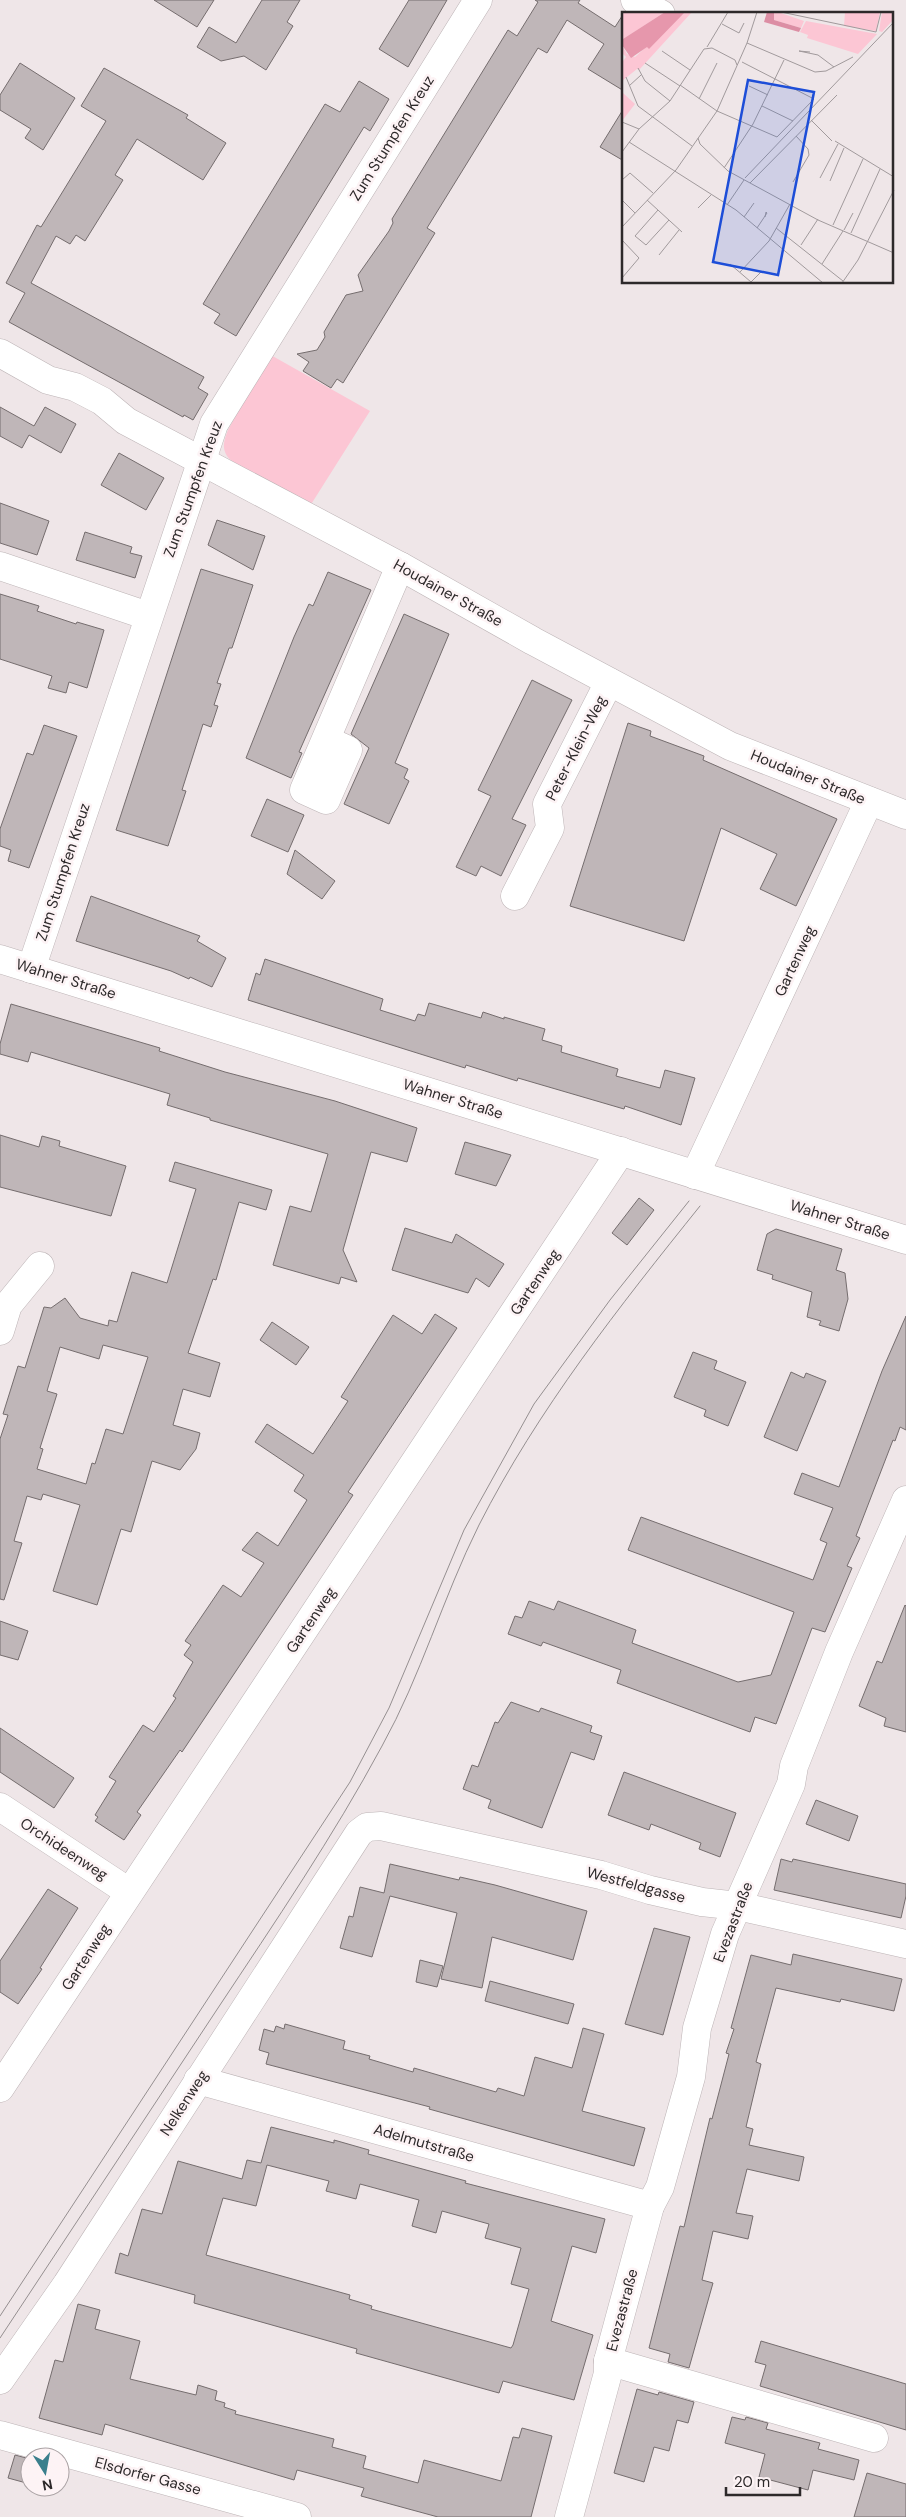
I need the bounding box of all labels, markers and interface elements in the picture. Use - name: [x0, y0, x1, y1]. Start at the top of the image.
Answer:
- inset map: [622, 12, 894, 284]
- street label: Zum Stumpfen Kreuz: [345, 72, 439, 204]
- street label: Zum Stumpfen Kreuz: [159, 418, 227, 560]
- street label: Houdainer Straße: [390, 555, 506, 631]
- street label: Peter-Klein-Weg: [541, 692, 611, 804]
- street label: Houdainer Straße: [748, 745, 868, 809]
- street label: Zum Stumpfen Kreuz: [31, 800, 95, 944]
- street label: Gartenweg: [770, 922, 820, 1000]
- street label: Wahner Straße: [13, 954, 119, 1004]
- street label: Wahner Straße: [400, 1074, 506, 1124]
- street label: Wahner Straße: [787, 1195, 893, 1245]
- street label: Gartenweg: [505, 1245, 565, 1319]
- street label: Gartenweg: [281, 1583, 341, 1657]
- street label: Orchideenweg: [16, 1813, 112, 1885]
- street label: Westfeldgasse: [584, 1862, 688, 1908]
- street label: Evezastraße: [709, 1879, 757, 1965]
- street label: Gartenweg: [57, 1920, 115, 1994]
- street label: Nelkenweg: [155, 2066, 213, 2140]
- street label: Adelmutstraße: [371, 2119, 477, 2167]
- street label: Evezastraße: [601, 2267, 643, 2353]
- north arrow: [20, 2447, 70, 2497]
- street label: Elsdorfer Gasse: [93, 2452, 203, 2500]
- scale bar: [726, 2464, 800, 2496]
- text: 20 m: [734, 2472, 770, 2492]
- text: N: [41, 2475, 54, 2495]

